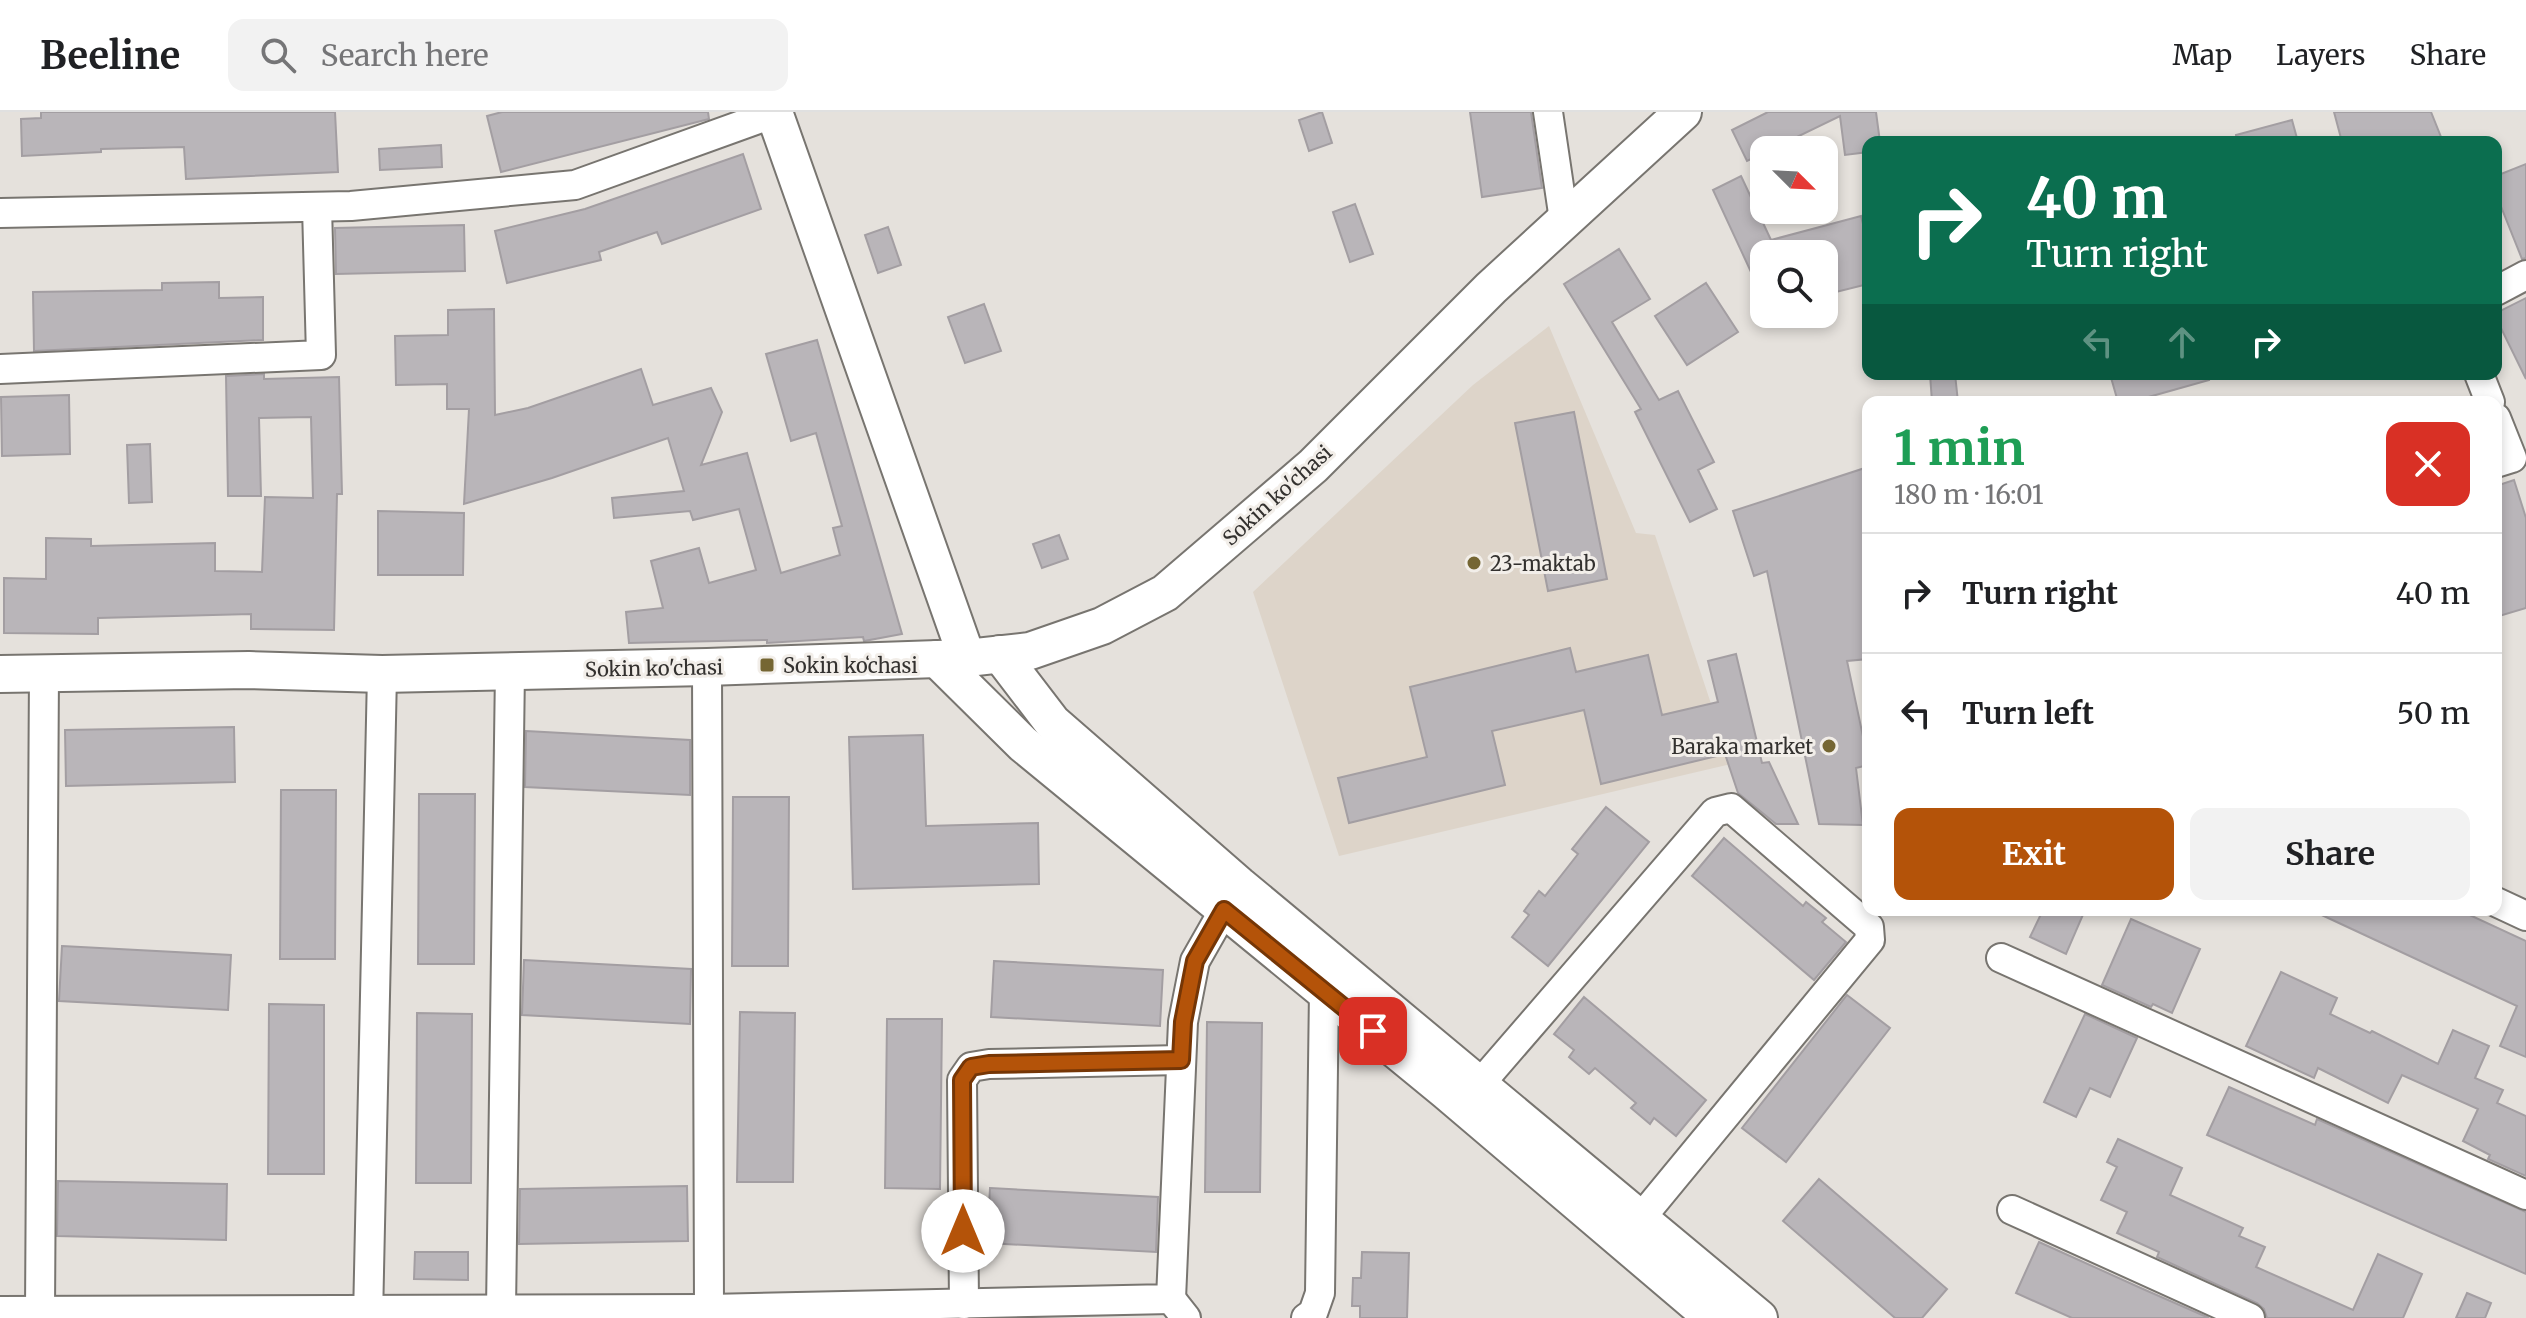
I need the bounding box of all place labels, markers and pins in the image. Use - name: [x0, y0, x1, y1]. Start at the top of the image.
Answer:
- place label: 23-maktab: [1490, 551, 1596, 576]
- marker: 23-maktab: [1465, 554, 1483, 572]
- place label: Sokin koʻchasi: [783, 653, 918, 678]
- marker: Sokin koʻchasi: [758, 656, 776, 674]
- place label: Baraka market: [1671, 734, 1813, 759]
- marker: Baraka market: [1820, 737, 1838, 755]
- pin: [1339, 997, 1407, 1065]

